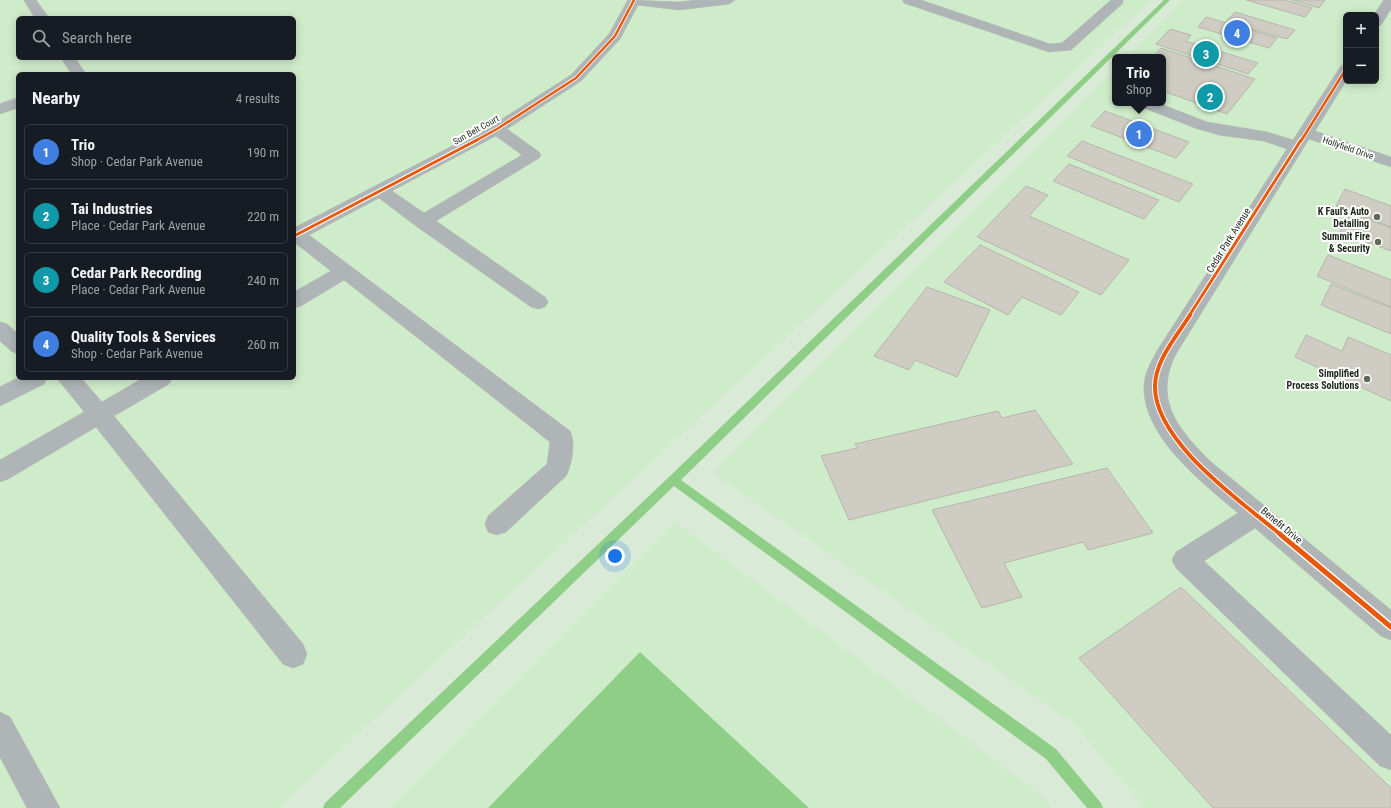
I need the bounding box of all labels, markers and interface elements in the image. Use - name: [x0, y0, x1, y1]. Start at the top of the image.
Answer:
- map controls: [1343, 12, 1379, 84]
- button: +: [1343, 12, 1379, 48]
- search box: [16, 16, 296, 60]
- pin: 4: [1224, 18, 1250, 48]
- icon: search: [30, 27, 52, 49]
- text: Search here: [62, 29, 132, 47]
- pin: 3: [1193, 39, 1219, 69]
- button: −: [1343, 48, 1379, 84]
- popup: [1112, 54, 1166, 106]
- text: Trio: [1126, 64, 1150, 82]
- text: Shop: [1126, 82, 1152, 97]
- pin: 2: [1197, 82, 1223, 112]
- text: Nearby: [32, 88, 80, 108]
- text: 4 results: [236, 91, 280, 106]
- street label: Sun Belt Court: [451, 113, 501, 147]
- pin: 1: [1126, 119, 1152, 149]
- street label: Hollyfield Drive: [1321, 135, 1375, 161]
- text: Trio: [71, 136, 95, 154]
- text: 1: [43, 145, 49, 160]
- text: 190 m: [247, 145, 279, 160]
- text: Shop · Cedar Park Avenue: [71, 154, 203, 169]
- text: Tai Industries: [71, 200, 153, 218]
- street label: Cedar Park Avenue: [1204, 206, 1253, 275]
- place label: K Faul's Auto Detailing: [1318, 206, 1369, 229]
- text: 2: [43, 209, 49, 224]
- text: 220 m: [247, 209, 279, 224]
- marker: K Faul's Auto Detailing: [1372, 212, 1382, 222]
- text: Place · Cedar Park Avenue: [71, 218, 205, 233]
- place label: Summit Fire & Security: [1322, 231, 1371, 254]
- marker: Summit Fire & Security: [1373, 237, 1383, 247]
- text: Cedar Park Recording: [71, 264, 202, 282]
- text: 3: [43, 273, 49, 288]
- text: 240 m: [247, 273, 279, 288]
- text: Place · Cedar Park Avenue: [71, 282, 205, 297]
- text: Quality Tools & Services: [71, 328, 216, 346]
- text: 4: [43, 337, 49, 352]
- text: 260 m: [247, 337, 279, 352]
- text: Shop · Cedar Park Avenue: [71, 346, 203, 361]
- place label: Simplified Process Solutions: [1287, 368, 1359, 391]
- marker: Simplified Process Solutions: [1362, 374, 1372, 384]
- street label: Benefit Drive: [1259, 505, 1305, 546]
- your location: [605, 546, 625, 566]

